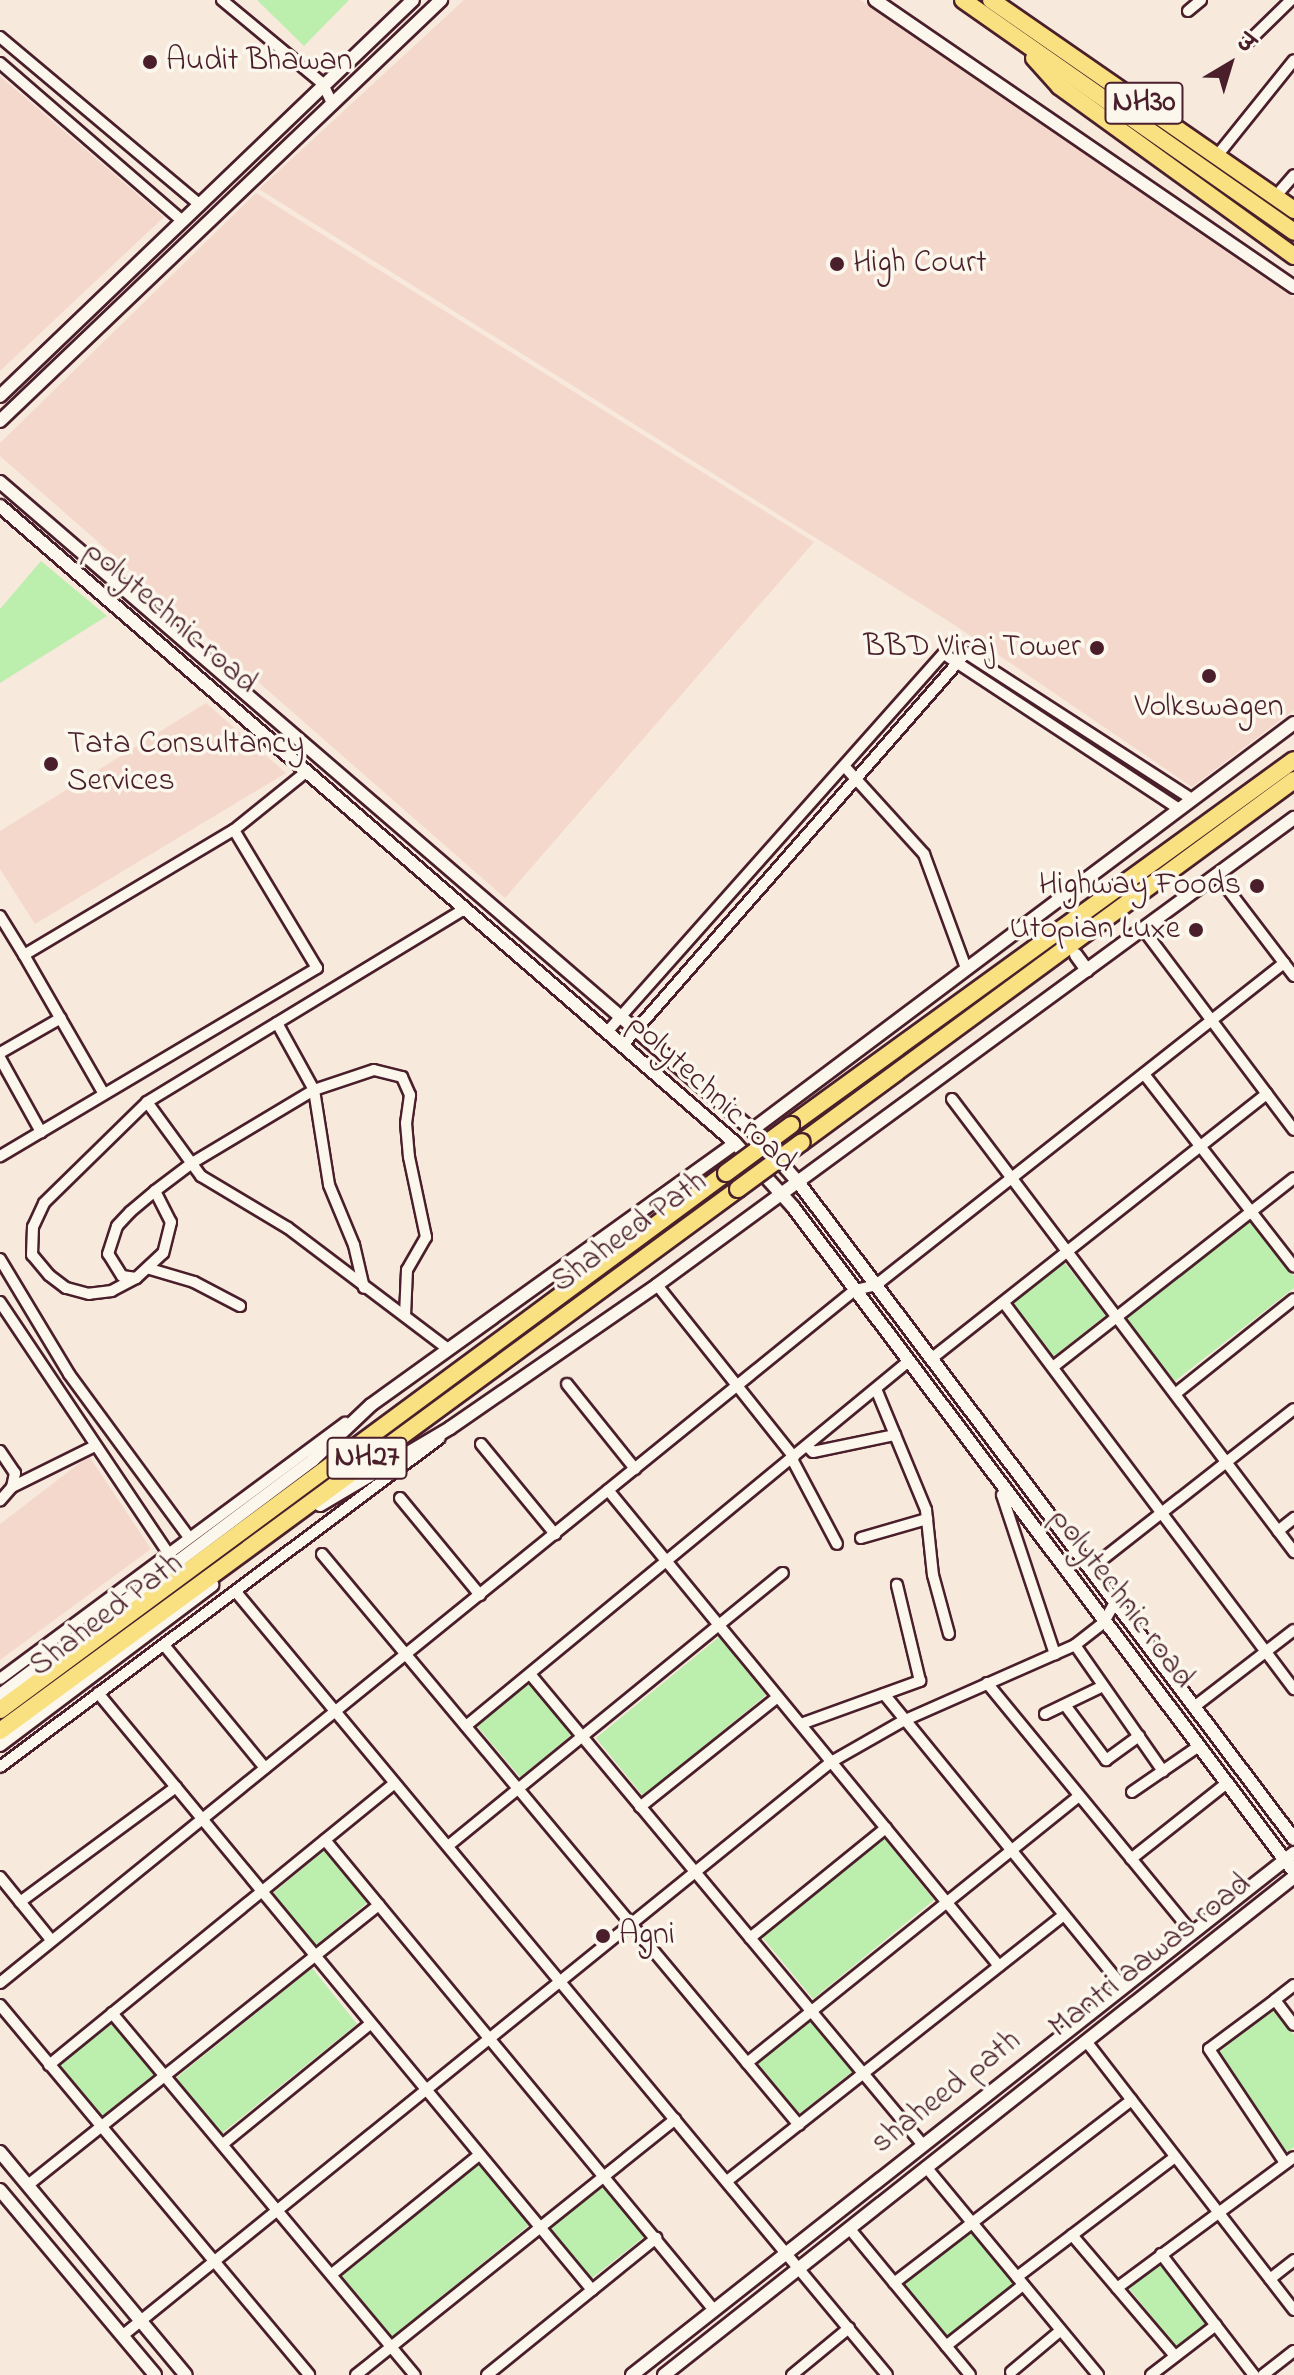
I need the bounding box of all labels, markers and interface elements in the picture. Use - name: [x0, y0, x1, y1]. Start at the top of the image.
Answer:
- north arrow: [1190, 24, 1270, 104]
- text: उ: [1229, 28, 1260, 62]
- place label: Audit Bhawan: [166, 43, 353, 81]
- marker: Audit Bhawan: [141, 53, 159, 71]
- road number: NH30: [1104, 77, 1184, 129]
- place label: High Court: [853, 245, 987, 283]
- marker: High Court: [828, 255, 846, 273]
- street label: polytechnic road: [76, 533, 264, 703]
- place label: BBD Viraj Tower: [863, 629, 1081, 667]
- marker: BBD Viraj Tower: [1088, 639, 1106, 657]
- marker: Volkswagen: [1200, 667, 1218, 685]
- place label: Volkswagen: [1134, 689, 1284, 727]
- place label: Tata Consultancy Services: [67, 727, 304, 802]
- marker: Tata Consultancy Services: [42, 755, 60, 773]
- place label: Highway Foods: [1039, 867, 1241, 905]
- marker: Highway Foods: [1248, 877, 1266, 895]
- place label: Utopian Luxe: [1009, 911, 1180, 949]
- marker: Utopian Luxe: [1187, 921, 1205, 939]
- street label: polytechnic road: [619, 1006, 803, 1182]
- street label: Shaheed Path: [545, 1164, 715, 1302]
- road number: NH27: [325, 1432, 409, 1484]
- street label: polytechnic road: [1041, 1501, 1201, 1697]
- street label: Shaheed Path: [22, 1546, 192, 1686]
- street label: Mantri aawas road: [1042, 1866, 1260, 2048]
- place label: Agni: [619, 1917, 675, 1955]
- marker: Agni: [594, 1927, 612, 1945]
- street label: shaheed path: [865, 2023, 1029, 2163]

